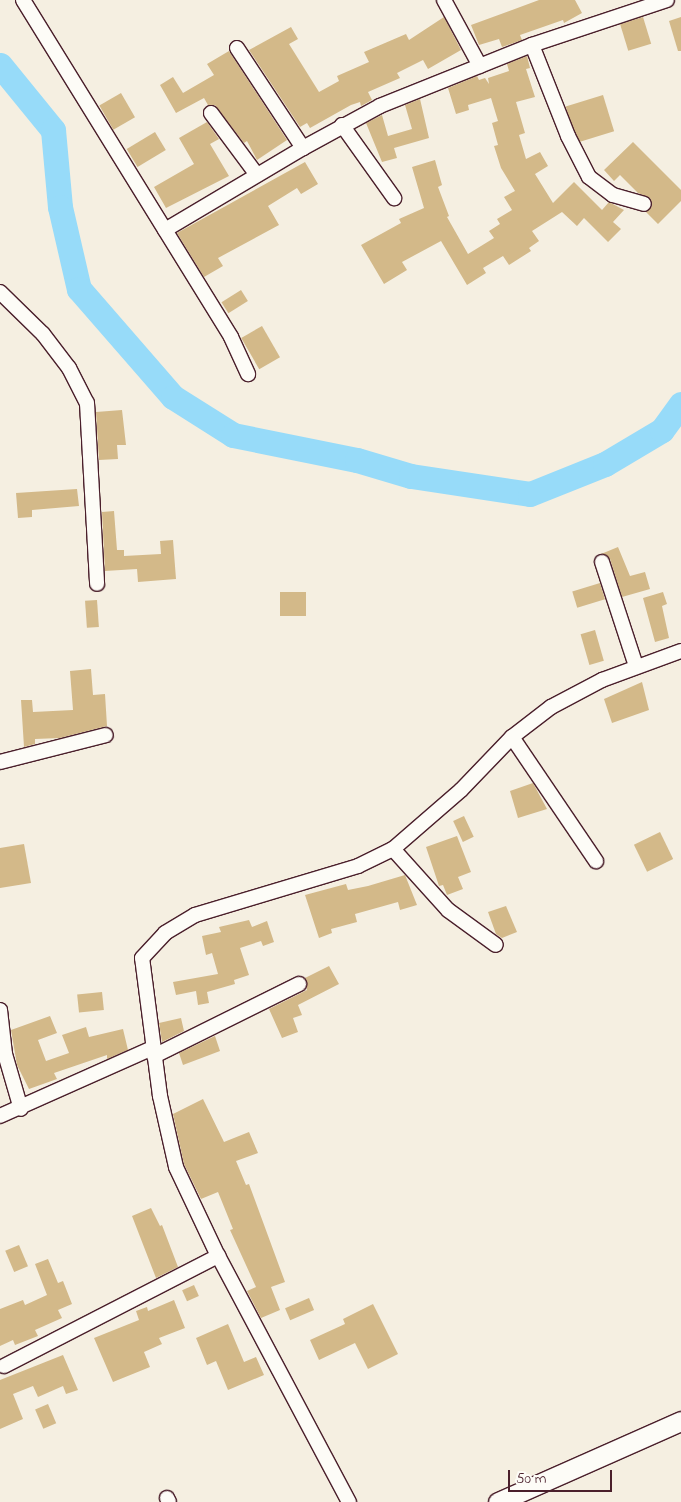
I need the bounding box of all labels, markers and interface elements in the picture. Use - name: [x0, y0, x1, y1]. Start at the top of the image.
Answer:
- scale bar: [511, 1460, 615, 1492]
- text: 50 m: [516, 1468, 546, 1490]

